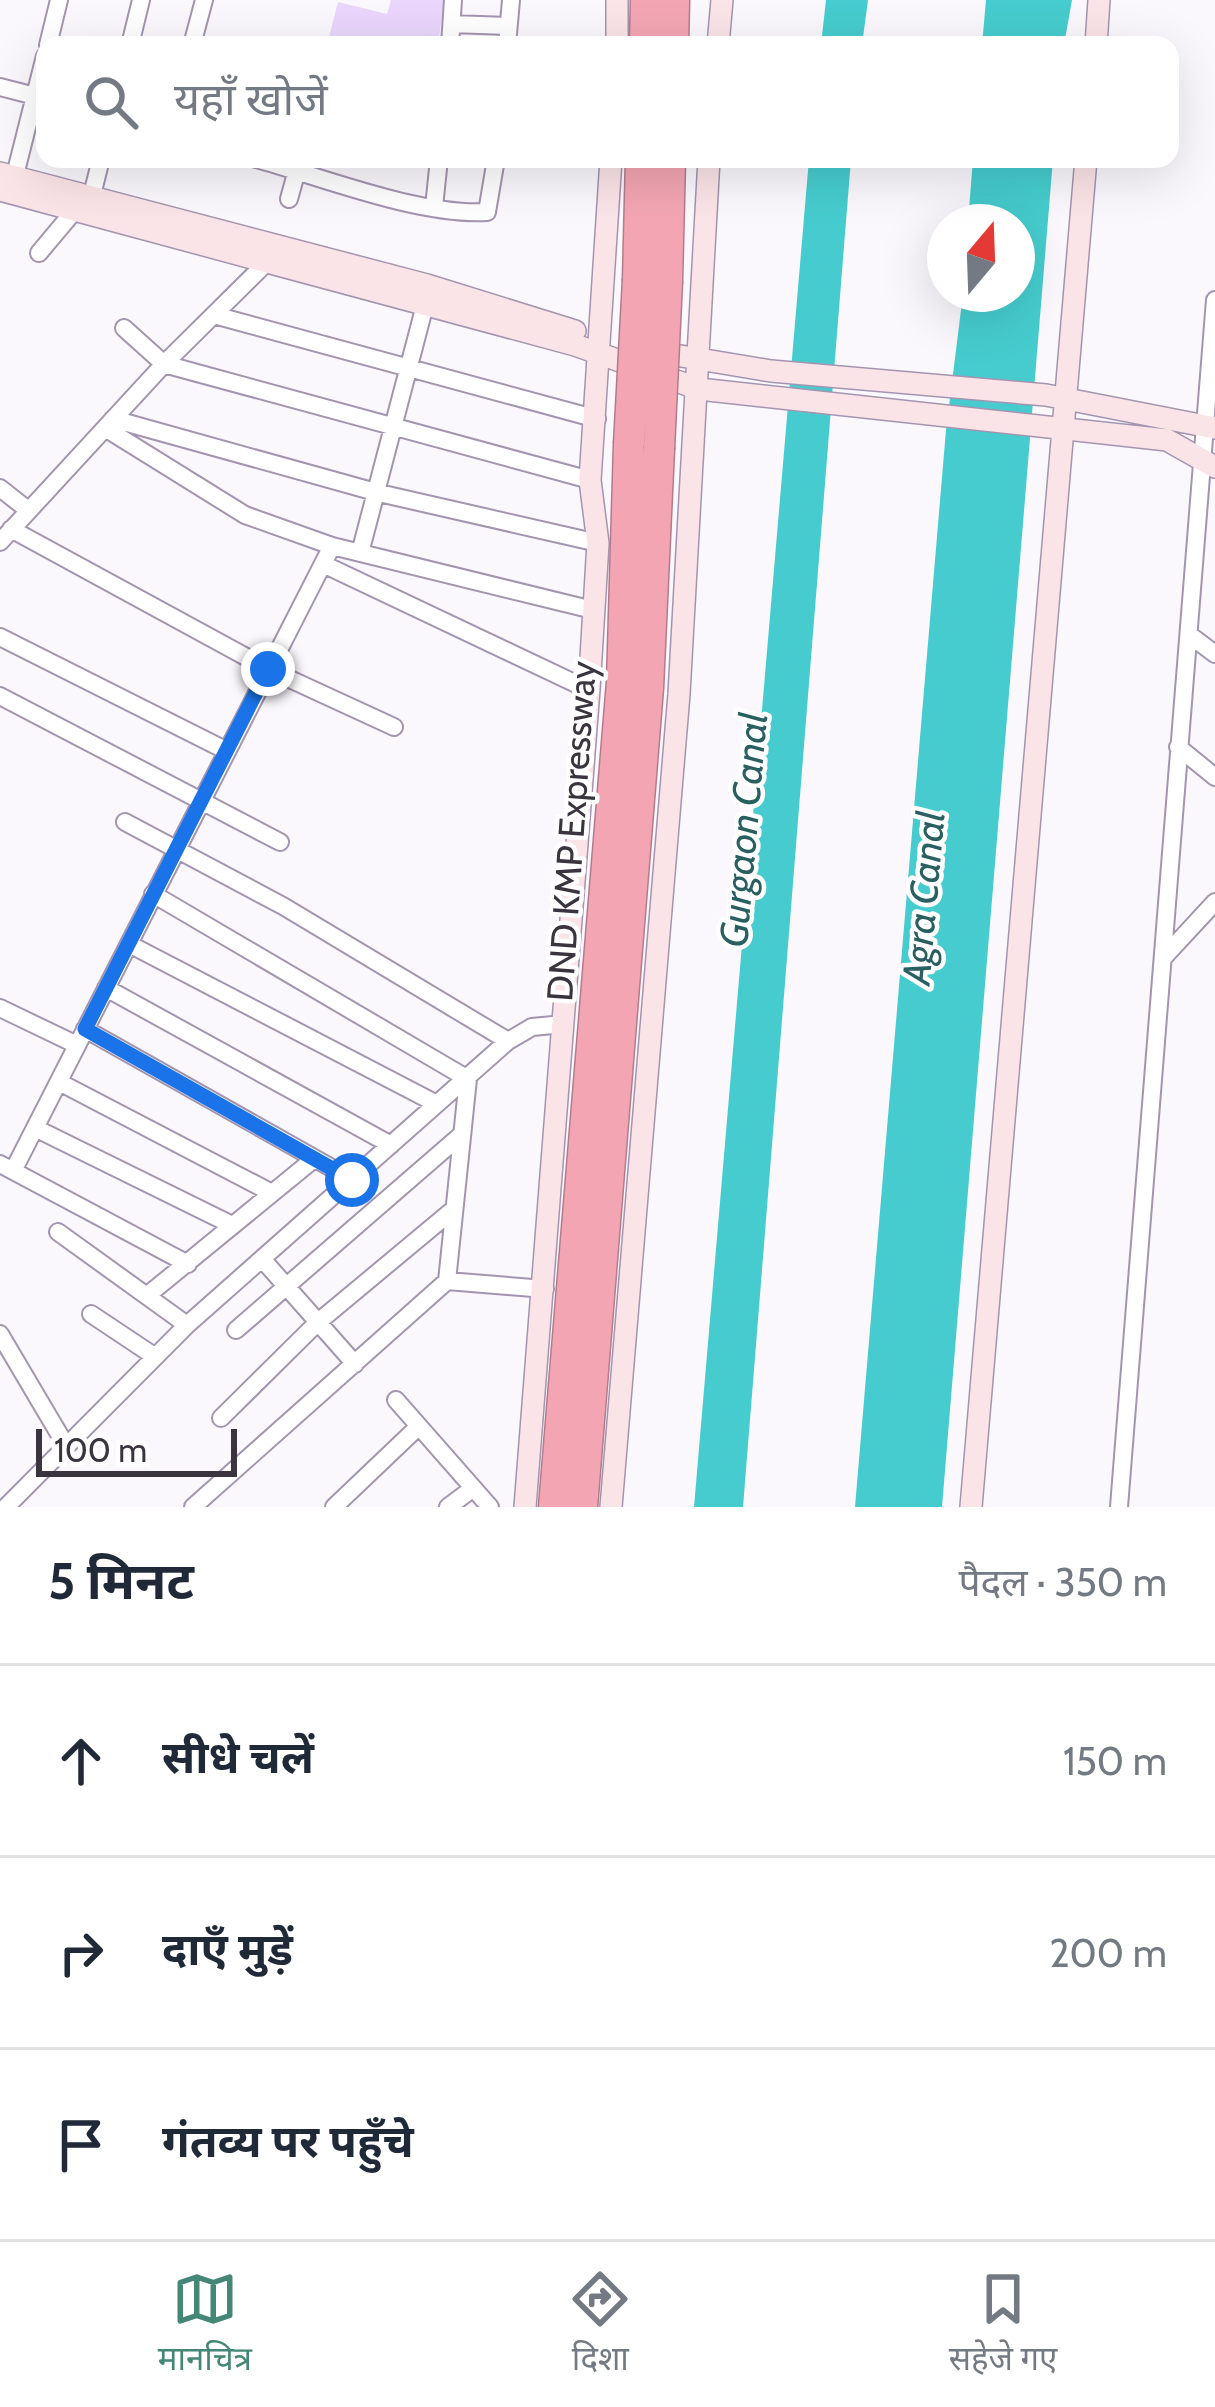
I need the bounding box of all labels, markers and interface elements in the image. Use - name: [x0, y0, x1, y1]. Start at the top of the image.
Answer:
- search box: [36, 36, 1179, 168]
- icon: search: [78, 69, 144, 135]
- text: यहाँ खोजें: [174, 72, 328, 126]
- north arrow: [927, 204, 1035, 312]
- route end: [241, 642, 295, 696]
- street label: DND KMP Expressway: [537, 659, 605, 1003]
- water label: Gurgaon Canal: [709, 711, 777, 949]
- water label: Agra Canal: [891, 809, 954, 989]
- route start: [325, 1153, 379, 1207]
- scale bar: [36, 1423, 237, 1476]
- text: 100 m: [54, 1430, 147, 1470]
- text: 5 मिनट: [48, 1550, 194, 1612]
- text: पैदल · 350 m: [958, 1558, 1167, 1606]
- icon: ahead: [48, 1728, 114, 1794]
- text: सीधे चलें: [162, 1730, 314, 1784]
- text: 150 m: [1063, 1737, 1167, 1785]
- icon: right: [48, 1920, 114, 1986]
- text: दाएँ मुड़ें: [162, 1922, 293, 1976]
- text: 200 m: [1049, 1929, 1167, 1977]
- icon: arrive: [48, 2112, 114, 2178]
- text: गंतव्य पर पहुँचे: [162, 2114, 414, 2168]
- tab: मानचित्र: [158, 2266, 252, 2383]
- tab: दिशा: [567, 2266, 633, 2383]
- tab: सहेजे गए: [949, 2266, 1057, 2383]

